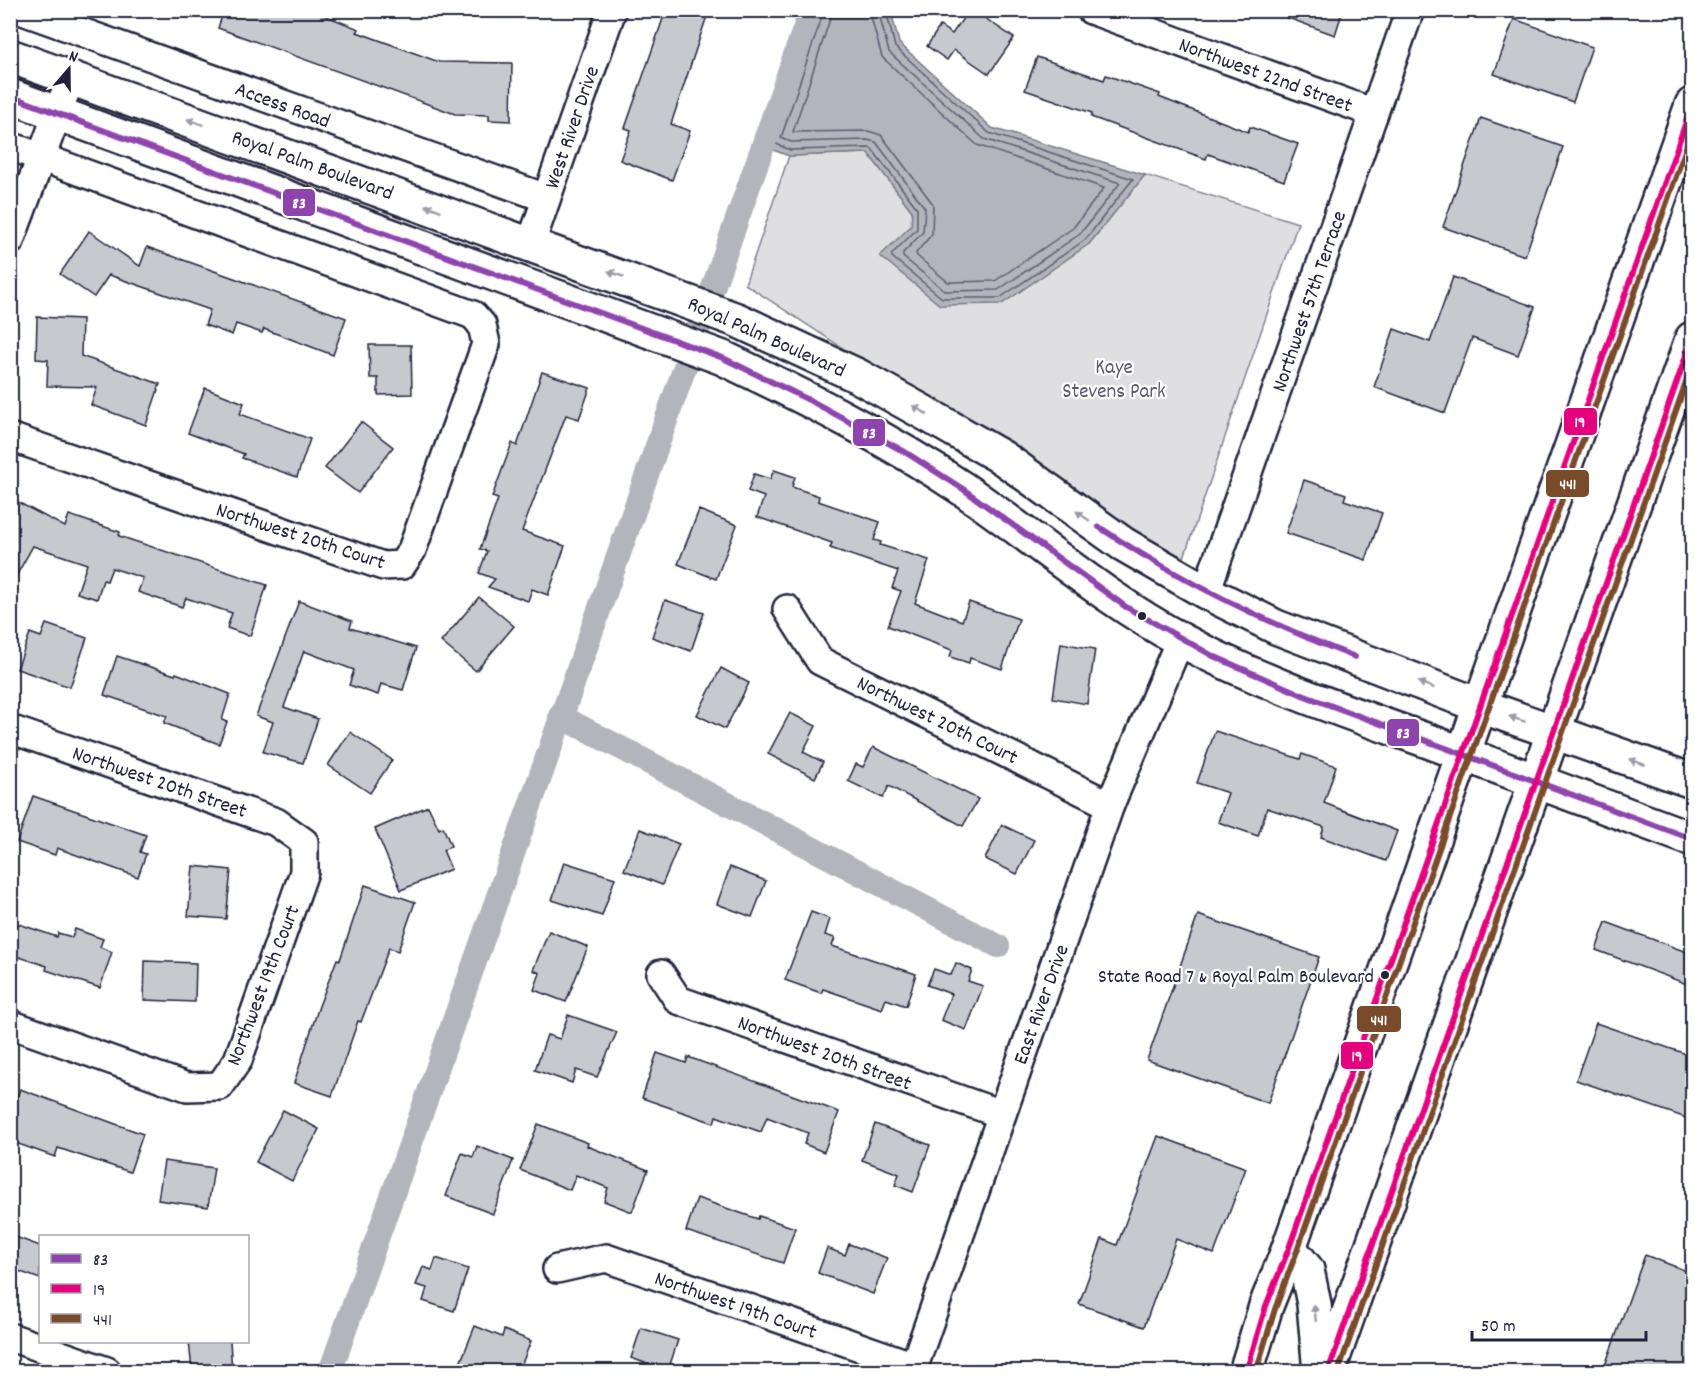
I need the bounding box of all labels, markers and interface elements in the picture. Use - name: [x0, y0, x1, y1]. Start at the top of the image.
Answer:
- street label: Northwest 22nd Street: [1174, 31, 1356, 122]
- north arrow: [39, 39, 99, 99]
- text: N: [66, 45, 81, 69]
- street label: West River Drive: [539, 63, 609, 193]
- street label: Access Road: [230, 76, 334, 138]
- one-way arrow: [186, 116, 204, 126]
- street label: Royal Palm Boulevard: [227, 124, 397, 210]
- line badge: 83: [282, 188, 316, 217]
- text: 83: [292, 193, 306, 216]
- one-way arrow: [424, 202, 442, 212]
- street label: Northwest 57th Terrace: [1266, 207, 1356, 397]
- one-way arrow: [607, 269, 625, 279]
- street label: Royal Palm Boulevard: [682, 290, 850, 387]
- park label: Kaye Stevens Park: [1062, 354, 1166, 408]
- one-way arrow: [911, 405, 928, 415]
- line badge: 19: [1563, 407, 1598, 436]
- text: 19: [1575, 412, 1585, 435]
- line badge: 83: [852, 418, 886, 447]
- text: 83: [862, 423, 876, 446]
- line badge: 441: [1545, 469, 1590, 498]
- text: 441: [1560, 474, 1576, 497]
- street label: Northwest 20th Court: [212, 496, 389, 579]
- one-way arrow: [1075, 511, 1091, 522]
- unlabelled marker: [1136, 610, 1148, 622]
- street label: Northwest 20th Court: [851, 670, 1023, 774]
- one-way arrow: [1417, 680, 1435, 690]
- one-way arrow: [1508, 714, 1526, 723]
- line badge: 83: [1386, 718, 1420, 747]
- text: 83: [1396, 723, 1410, 746]
- street label: Northwest 20th Street: [68, 740, 251, 828]
- one-way arrow: [1628, 756, 1646, 766]
- street label: Northwest 19th Court: [220, 901, 309, 1071]
- street label: East River Drive: [1007, 941, 1078, 1069]
- place label: State Road 7 & Royal Palm Boulevard: [1098, 964, 1374, 992]
- marker: State Road 7 & Royal Palm Boulevard: [1379, 969, 1391, 981]
- line badge: 441: [1356, 1005, 1402, 1033]
- street label: Northwest 20th Street: [733, 1009, 915, 1100]
- text: 441: [1371, 1010, 1387, 1033]
- line badge: 19: [1340, 1041, 1374, 1070]
- text: 19: [1352, 1046, 1362, 1069]
- legend: [39, 1235, 249, 1343]
- text: 83: [93, 1249, 108, 1274]
- street label: Northwest 19th Court: [650, 1265, 820, 1349]
- text: 19: [93, 1279, 105, 1304]
- one-way arrow: [1310, 1304, 1320, 1323]
- scale bar: [1472, 1304, 1646, 1342]
- text: 441: [93, 1309, 112, 1334]
- text: 50 m: [1481, 1315, 1516, 1340]

